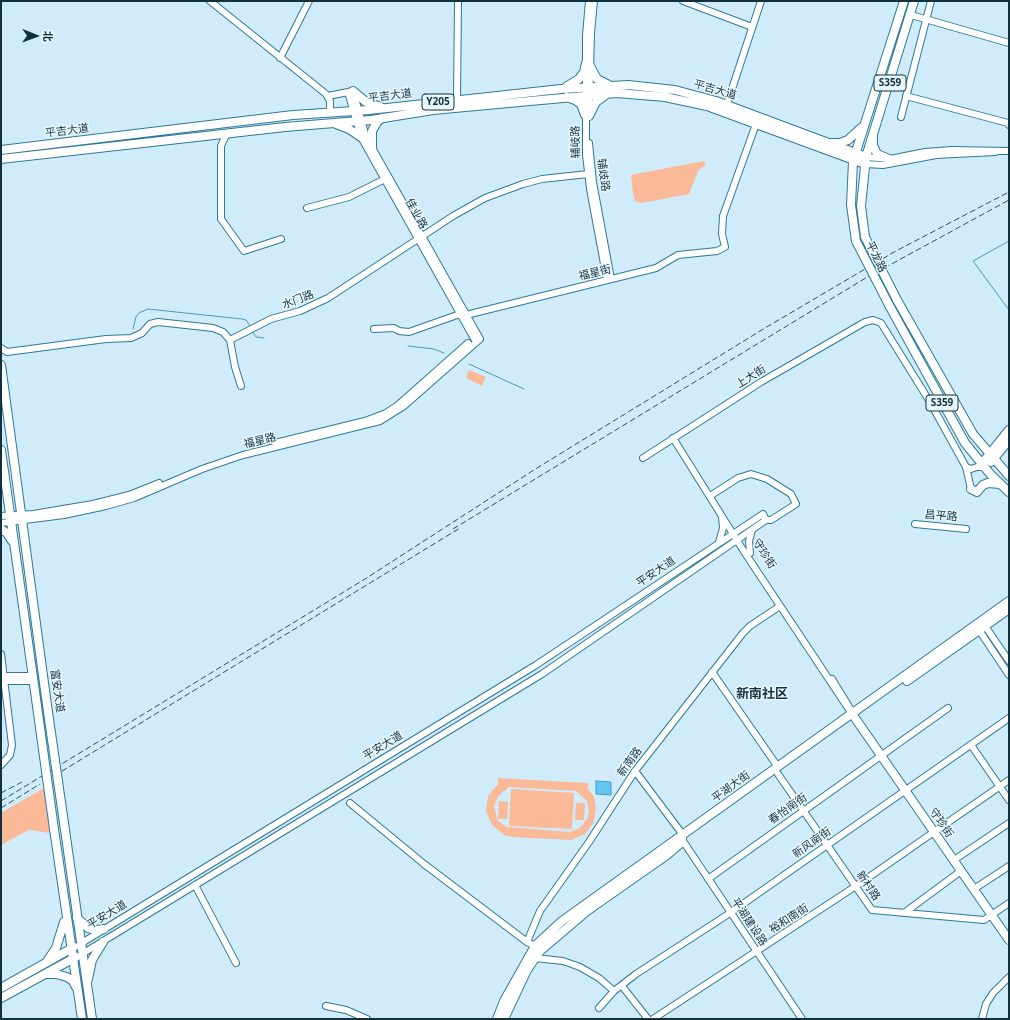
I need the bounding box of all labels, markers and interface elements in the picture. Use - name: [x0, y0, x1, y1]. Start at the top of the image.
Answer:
- north arrow: [16, 16, 56, 56]
- text: 北: [41, 31, 56, 42]
- road number: S359: [874, 75, 906, 91]
- street label: 平吉大道: [692, 78, 738, 102]
- street label: 平吉大道: [367, 87, 413, 105]
- road number: Y205: [422, 94, 454, 110]
- street label: 平吉大道: [44, 122, 90, 140]
- street label: 辅岐路: [569, 125, 583, 159]
- street label: 辅歧路: [594, 158, 612, 192]
- street label: 佳业路: [402, 196, 430, 232]
- street label: 平龙路: [863, 239, 889, 275]
- street label: 福星街: [577, 263, 613, 283]
- street label: 水门路: [280, 288, 316, 312]
- street label: 上大街: [734, 363, 768, 391]
- road number: S359: [926, 395, 958, 411]
- street label: 福星路: [242, 431, 278, 451]
- street label: 昌平路: [924, 508, 958, 524]
- street label: 守珍街: [749, 537, 779, 571]
- street label: 平安大道: [634, 554, 678, 590]
- street label: 富安大道: [47, 668, 67, 714]
- district label: 新南社区: [736, 686, 788, 702]
- street label: 平安大道: [361, 729, 405, 763]
- street label: 新南路: [615, 745, 645, 779]
- street label: 平湖大街: [709, 769, 753, 805]
- street label: 春怡南街: [766, 791, 810, 827]
- street label: 守珍街: [926, 806, 956, 840]
- street label: 新风南街: [790, 825, 834, 861]
- street label: 新村路: [853, 869, 883, 903]
- street label: 平湖建设路: [728, 896, 770, 948]
- street label: 平安大道: [85, 898, 129, 932]
- street label: 裕和南街: [767, 901, 811, 937]

